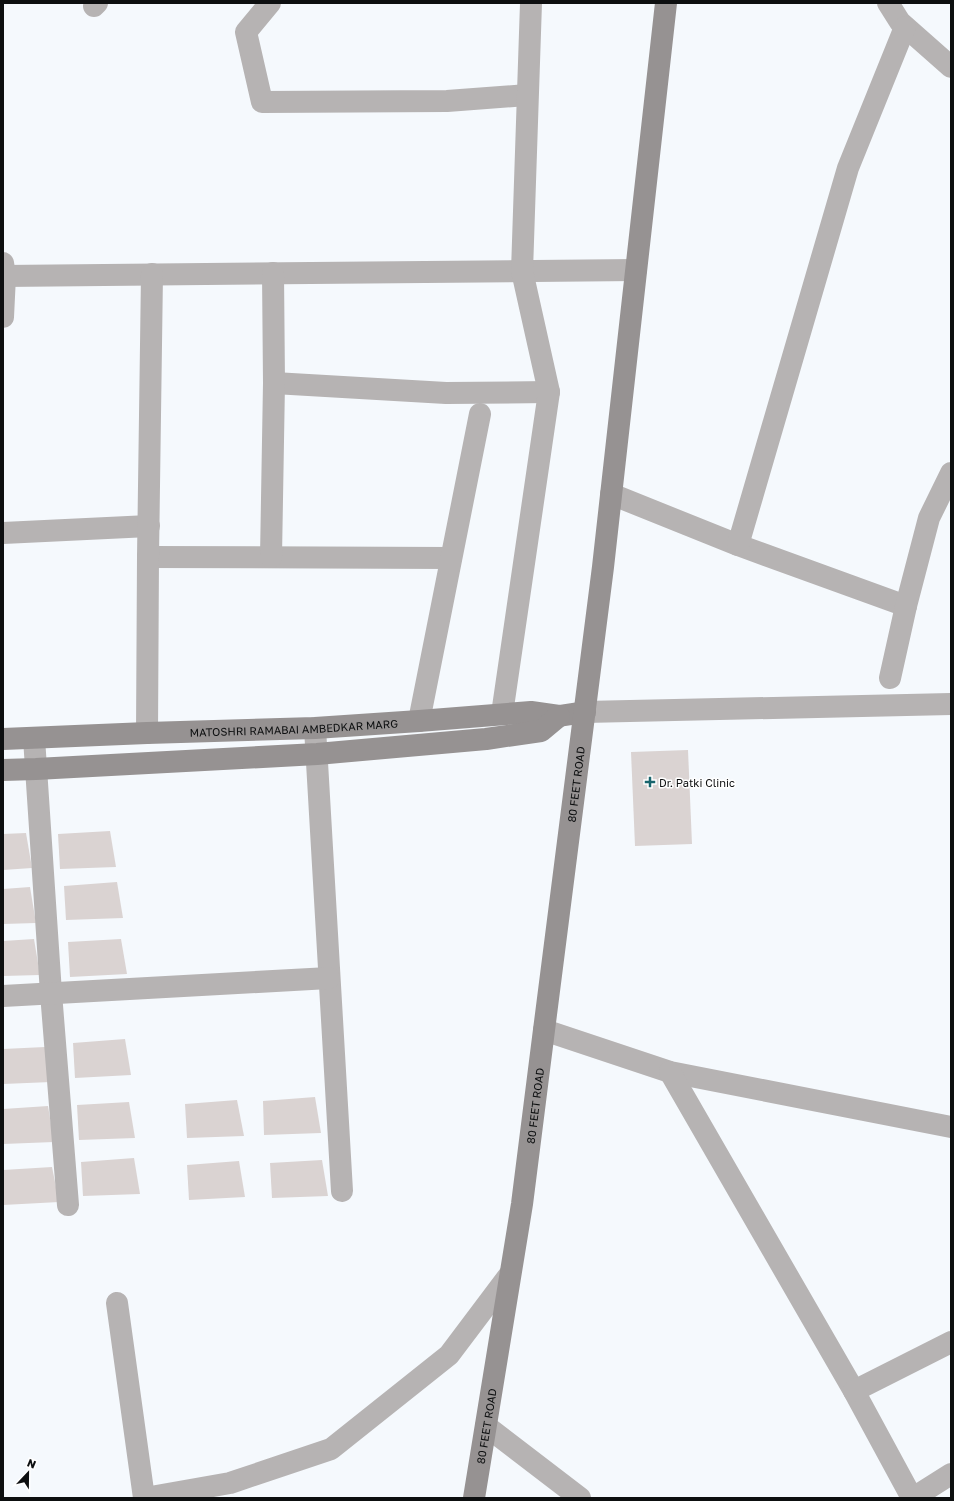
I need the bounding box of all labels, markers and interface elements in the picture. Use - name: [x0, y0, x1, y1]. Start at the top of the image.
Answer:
- street label: MATOSHRI RAMABAI AMBEDKAR MARG: [189, 716, 399, 738]
- street label: 80 FEET ROAD: [564, 745, 587, 823]
- marker: Dr. Patki Clinic: [644, 776, 656, 788]
- place label: Dr. Patki Clinic: [659, 776, 735, 789]
- street label: 80 FEET ROAD: [523, 1067, 546, 1144]
- street label: 80 FEET ROAD: [473, 1387, 498, 1465]
- north arrow: [8, 1453, 48, 1493]
- text: N: [26, 1456, 38, 1471]

